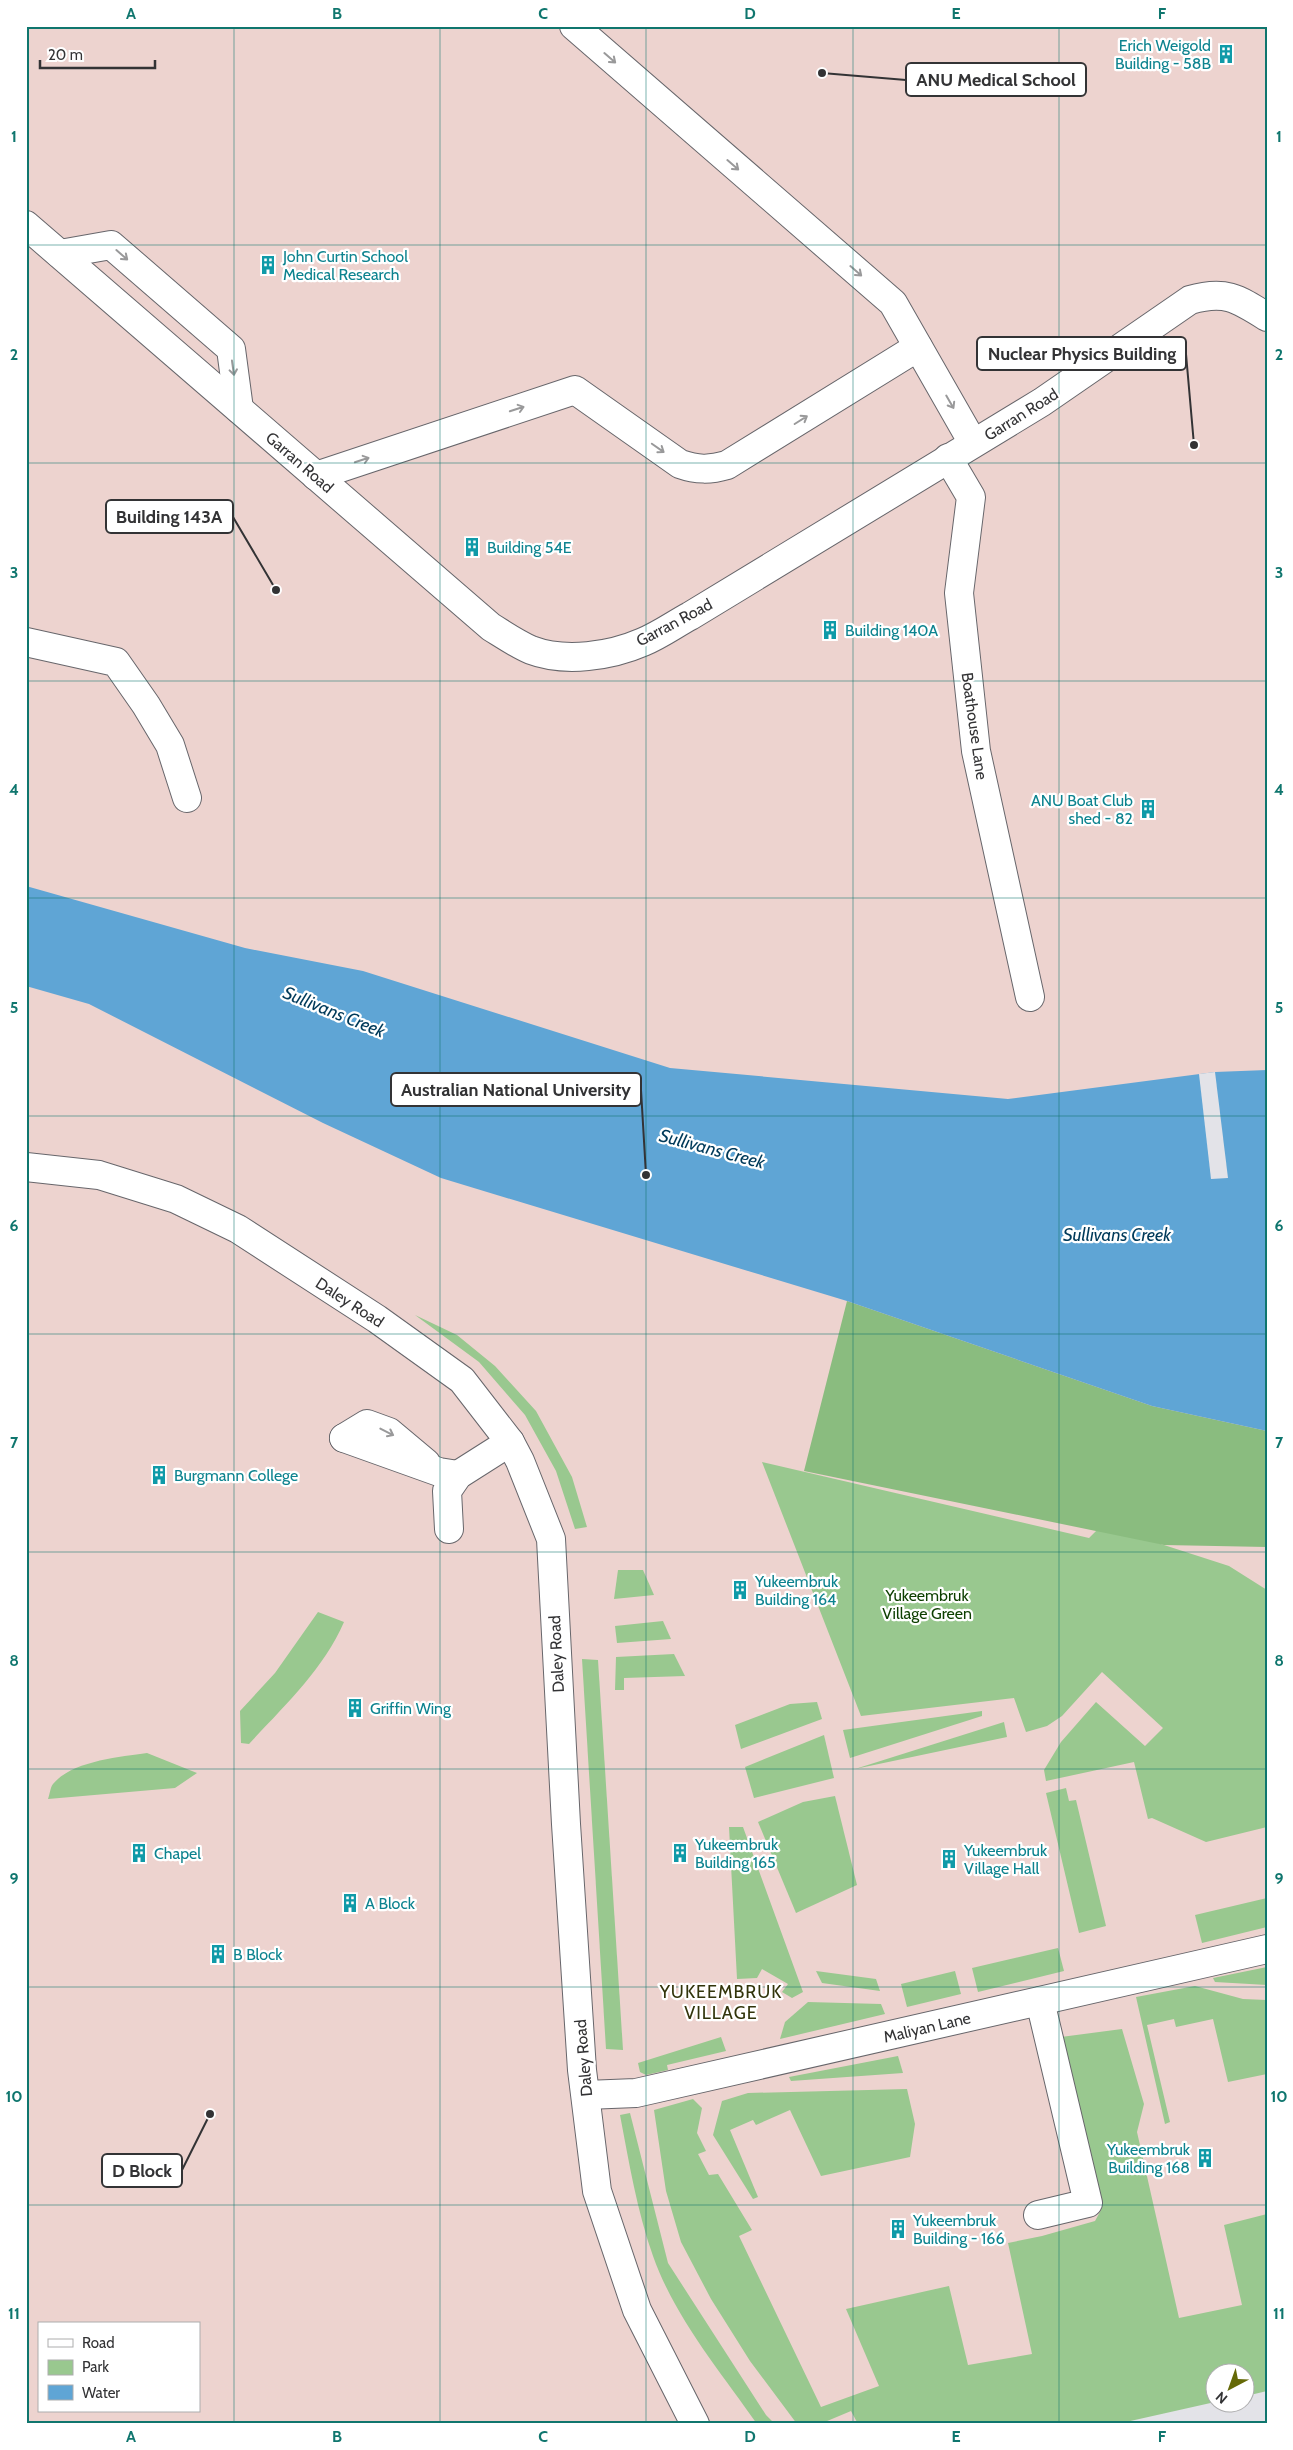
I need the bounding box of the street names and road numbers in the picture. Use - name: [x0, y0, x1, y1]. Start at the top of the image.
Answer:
- street label: Garran Road: [981, 384, 1062, 445]
- street label: Garran Road: [262, 428, 337, 497]
- street label: Garran Road: [633, 594, 715, 650]
- street label: Boathouse Lane: [958, 671, 991, 781]
- street label: Daley Road: [312, 1273, 387, 1331]
- street label: Daley Road: [545, 1615, 568, 1693]
- street label: Maliyan Lane: [882, 2008, 973, 2047]
- street label: Daley Road: [571, 2019, 596, 2097]

